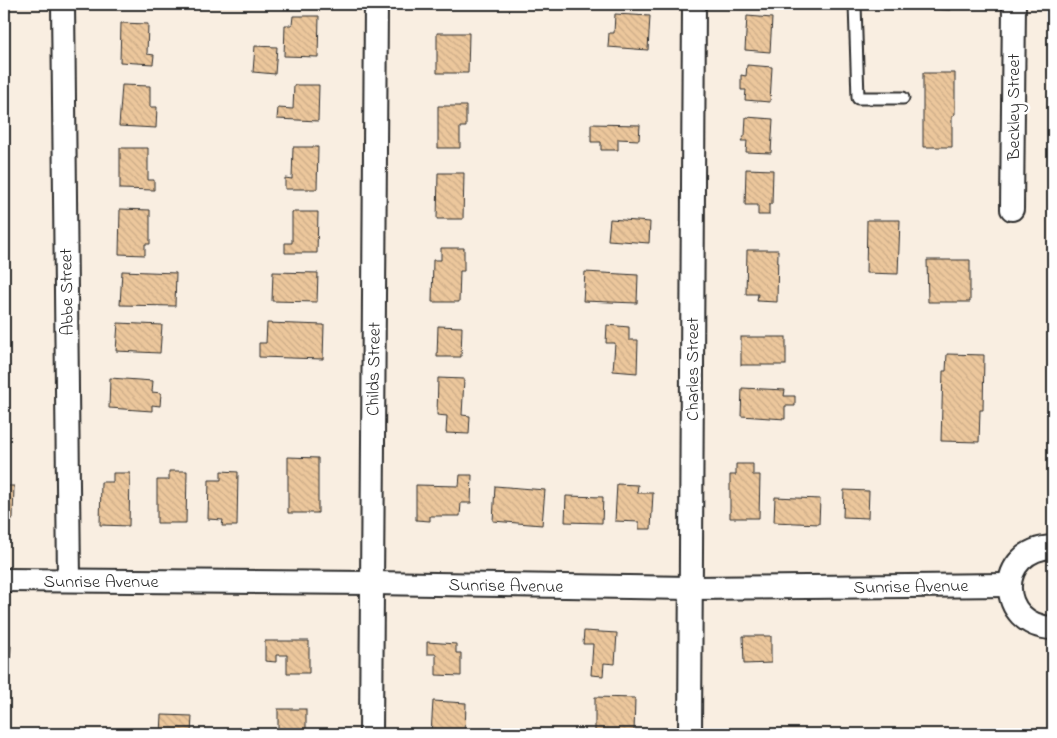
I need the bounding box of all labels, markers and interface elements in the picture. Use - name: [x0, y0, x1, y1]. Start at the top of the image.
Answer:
- street label: Beckley Street: [1002, 53, 1028, 162]
- street label: Abbe Street: [54, 248, 82, 336]
- street label: Charles Street: [681, 317, 707, 421]
- street label: Childs Street: [361, 322, 389, 416]
- street label: Sunrise Avenue: [43, 570, 159, 596]
- street label: Sunrise Avenue: [448, 573, 565, 601]
- street label: Sunrise Avenue: [853, 574, 970, 602]

